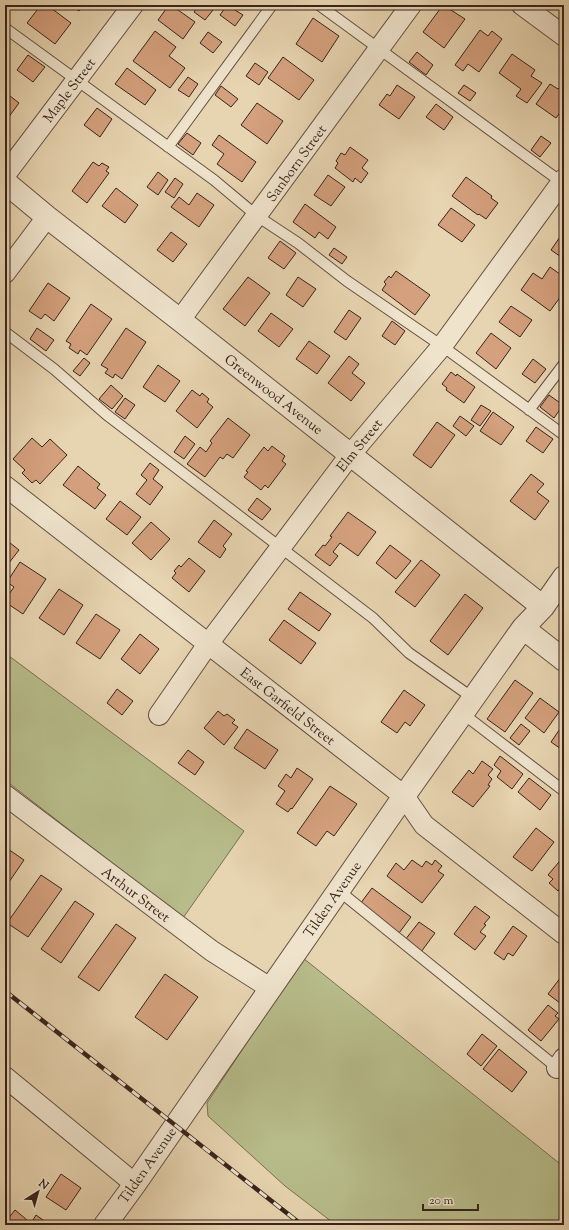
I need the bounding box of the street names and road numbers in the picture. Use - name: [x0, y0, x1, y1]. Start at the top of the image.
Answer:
- street label: Maple Street: [40, 55, 102, 128]
- street label: Sanborn Street: [263, 121, 333, 207]
- street label: Greenwood Avenue: [219, 351, 326, 441]
- street label: Elm Street: [333, 415, 388, 477]
- street label: East Garfield Street: [235, 664, 339, 751]
- street label: Tilden Avenue: [300, 858, 367, 942]
- street label: Arthur Street: [96, 863, 174, 928]
- street label: Tilden Avenue: [115, 1124, 182, 1208]

